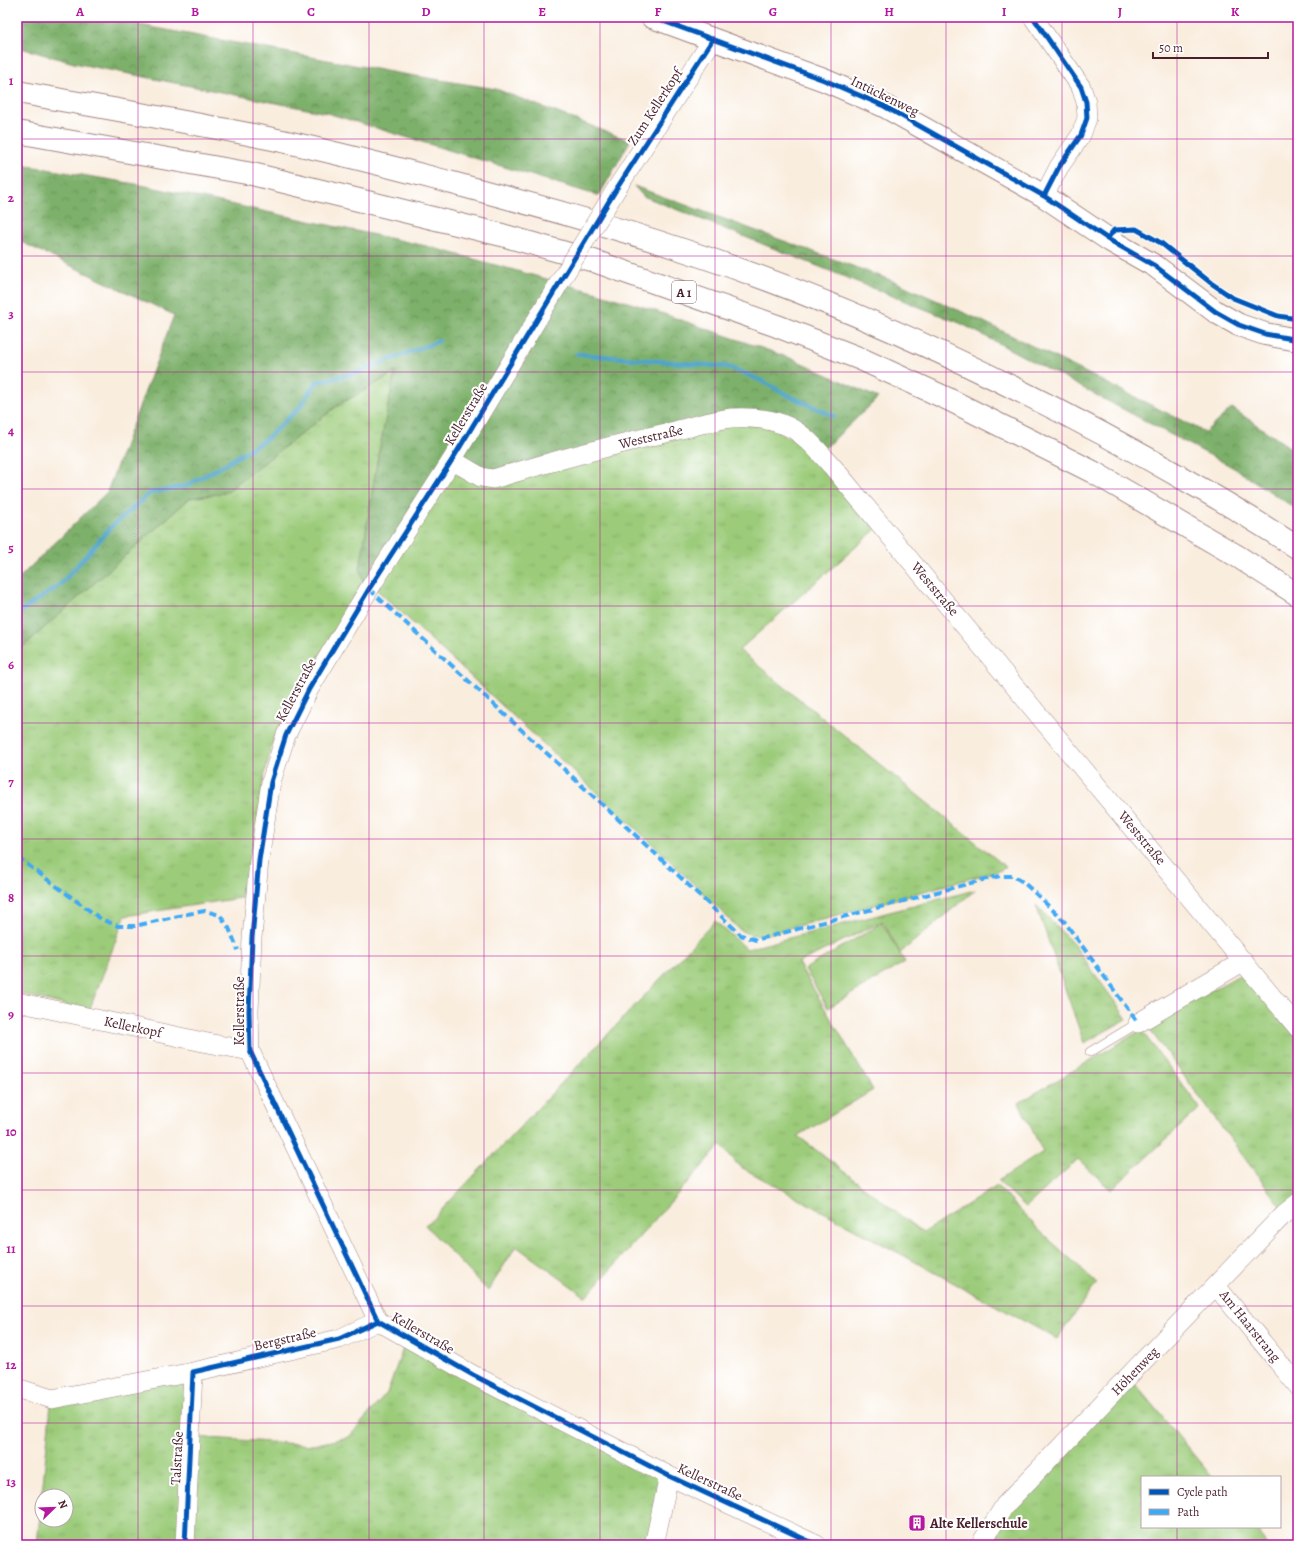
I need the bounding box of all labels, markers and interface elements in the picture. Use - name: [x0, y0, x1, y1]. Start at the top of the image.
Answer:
- text: A: [75, 3, 85, 20]
- text: B: [191, 3, 199, 20]
- text: C: [307, 3, 315, 20]
- text: D: [421, 3, 431, 20]
- text: E: [538, 3, 546, 20]
- text: F: [655, 3, 662, 20]
- text: G: [769, 3, 777, 20]
- text: H: [884, 3, 894, 20]
- text: I: [1002, 3, 1007, 20]
- text: J: [1118, 3, 1122, 20]
- text: K: [1231, 3, 1240, 20]
- scale bar: [1153, 34, 1268, 60]
- text: 50 m: [1159, 40, 1183, 56]
- street label: Zum Kellerkopf: [623, 63, 688, 149]
- street label: Intückenweg: [848, 71, 922, 121]
- text: 1: [9, 72, 14, 89]
- text: 2: [8, 189, 15, 206]
- road number: A 1: [672, 281, 696, 303]
- text: 3: [8, 305, 14, 322]
- street label: Kellerstraße: [440, 379, 492, 449]
- street label: Weststraße: [616, 420, 685, 454]
- text: 4: [8, 422, 14, 439]
- text: 5: [8, 539, 14, 556]
- street label: Weststraße: [906, 557, 963, 620]
- street label: Kellerstraße: [271, 655, 321, 725]
- text: 6: [8, 656, 14, 673]
- text: 7: [8, 773, 14, 790]
- street label: Weststraße: [1113, 806, 1170, 869]
- text: 8: [8, 889, 14, 906]
- street label: Kellerstraße: [230, 976, 249, 1046]
- text: 9: [8, 1006, 14, 1023]
- street label: Kellerkopf: [102, 1012, 166, 1043]
- text: 10: [5, 1123, 17, 1140]
- text: 11: [6, 1240, 16, 1257]
- street label: Am Haarstrang: [1214, 1285, 1285, 1366]
- street label: Kellerstraße: [388, 1307, 458, 1359]
- street label: Bergstraße: [252, 1323, 318, 1355]
- street label: Höhenweg: [1107, 1342, 1163, 1400]
- text: 12: [6, 1356, 17, 1373]
- street label: Talstraße: [166, 1431, 188, 1485]
- street label: Kellerstraße: [674, 1459, 746, 1505]
- text: 13: [6, 1473, 17, 1490]
- legend: [1141, 1476, 1281, 1528]
- text: Cycle path: [1177, 1484, 1228, 1500]
- north arrow: [34, 1488, 74, 1528]
- text: N: [54, 1498, 71, 1511]
- text: Path: [1177, 1504, 1200, 1520]
- building icon: Alte Kellerschule: [907, 1513, 927, 1533]
- place label: Alte Kellerschule: [929, 1514, 1028, 1533]

